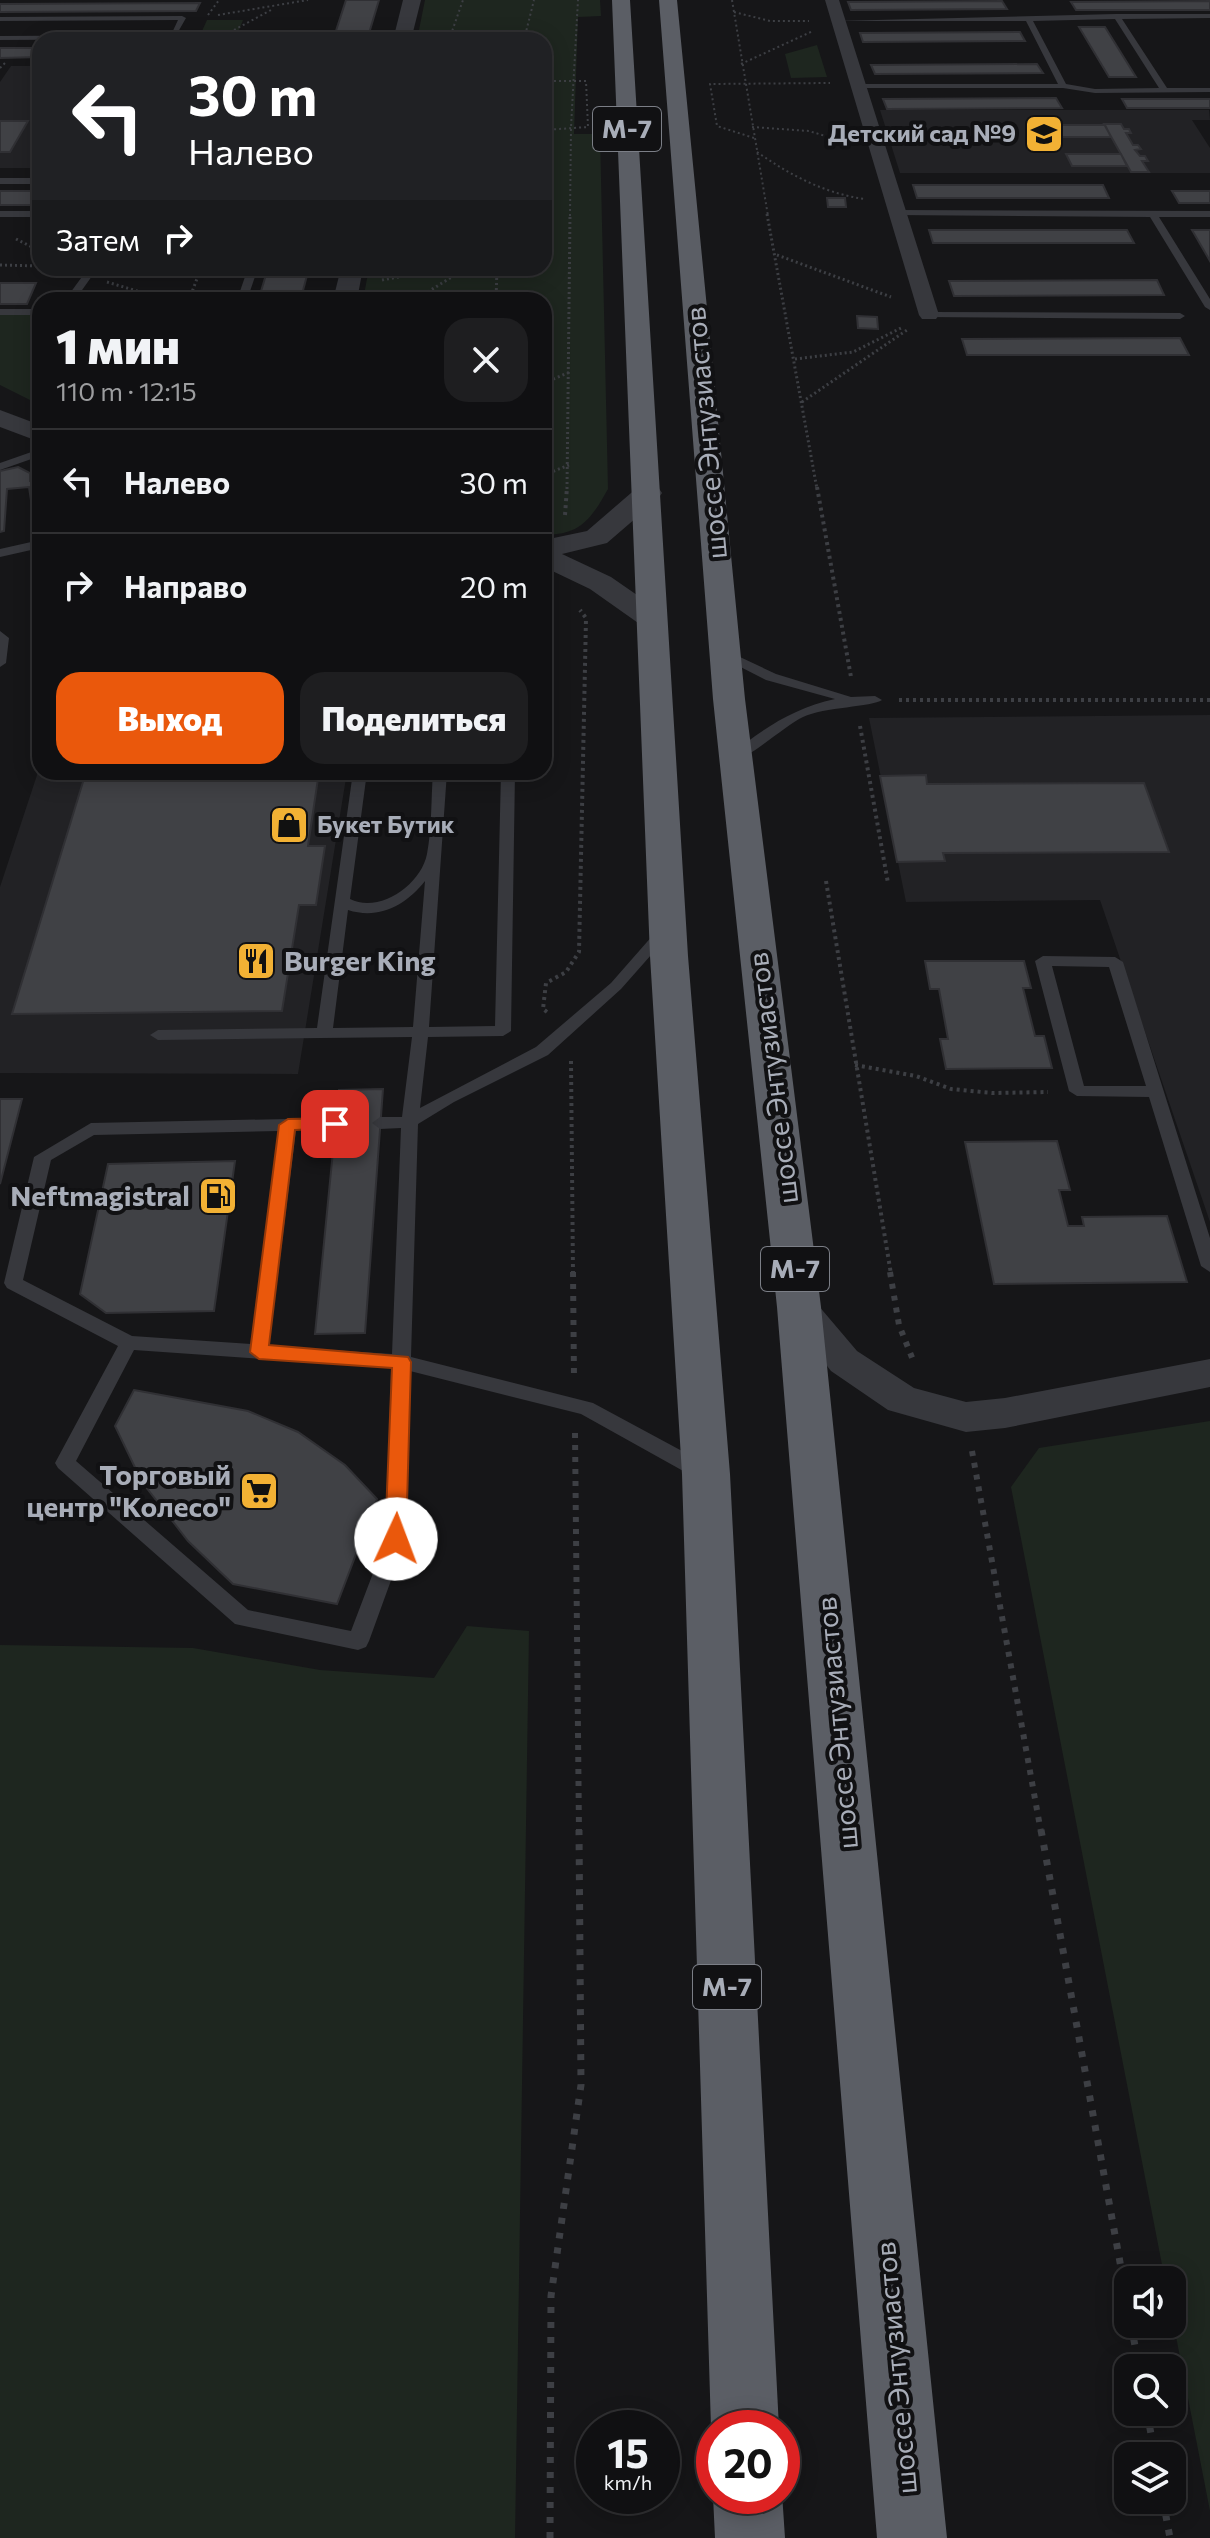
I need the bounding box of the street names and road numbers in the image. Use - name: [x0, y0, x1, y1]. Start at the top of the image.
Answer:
- road number: М-7: [593, 107, 661, 151]
- street label: шоссе Энтузиастов: [677, 306, 733, 561]
- street label: шоссе Энтузиастов: [740, 950, 804, 1206]
- road number: М-7: [761, 1247, 829, 1291]
- street label: шоссе Энтузиастов: [808, 1596, 864, 1851]
- road number: М-7: [693, 1965, 761, 2009]
- street label: шоссе Энтузиастов: [867, 2241, 923, 2496]

